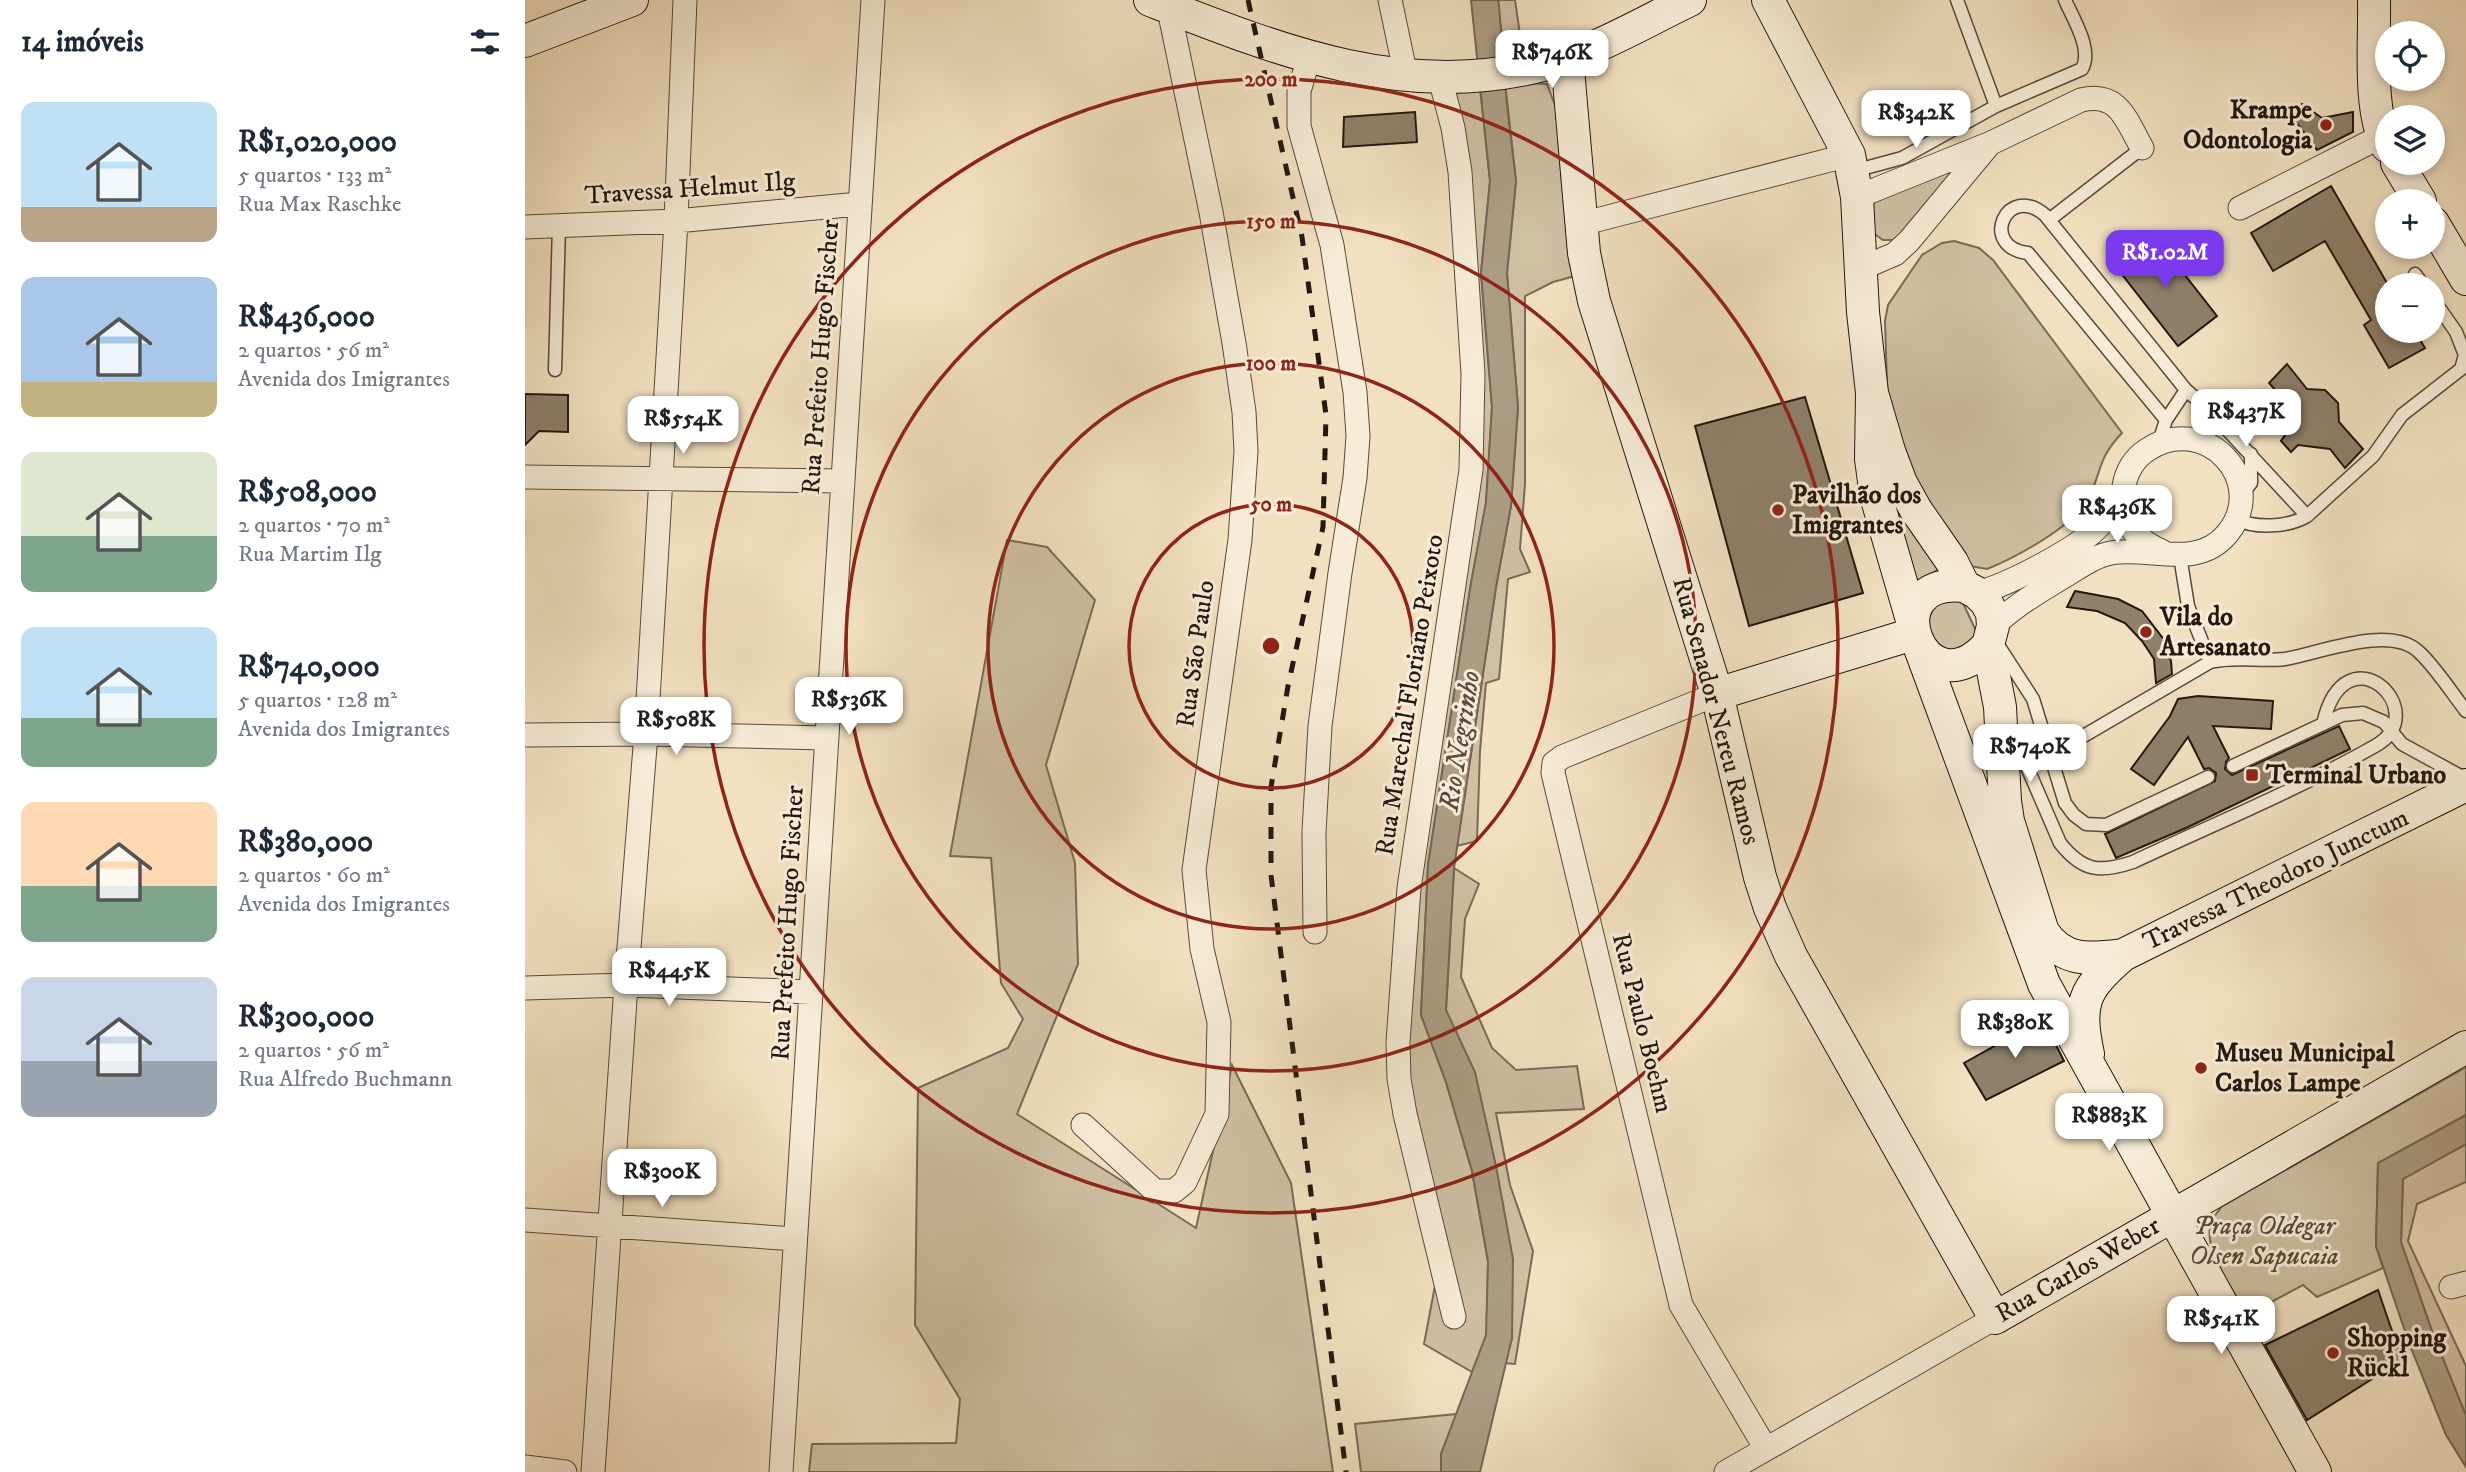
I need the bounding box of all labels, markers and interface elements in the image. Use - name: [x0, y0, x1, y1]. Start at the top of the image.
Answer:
- map controls: [2375, 21, 2445, 343]
- button: locate: [2375, 21, 2445, 91]
- icon: filters: [466, 23, 504, 61]
- text: 14 imóveis: [21, 24, 144, 61]
- pin: R$746K: [1495, 31, 1609, 90]
- text: R$746K: [1512, 38, 1592, 67]
- text: 200 m: [1244, 67, 1298, 93]
- pin: R$342K: [1859, 90, 1973, 150]
- place label: Krampe Odontologia: [2183, 94, 2313, 157]
- text: R$342K: [1877, 98, 1955, 127]
- button: layers: [2375, 105, 2445, 175]
- marker: Krampe Odontologia: [2318, 117, 2334, 133]
- text: R$1,020,000: [238, 124, 397, 161]
- icon: home: [77, 130, 161, 214]
- text: 5 quartos · 133 m²: [238, 161, 391, 190]
- street label: Travessa Helmut Ilg: [584, 165, 797, 213]
- button: +: [2375, 189, 2445, 259]
- text: Rua Max Raschke: [238, 190, 402, 219]
- text: 150 m: [1246, 209, 1296, 235]
- street label: Rua Prefeito Hugo Fischer: [795, 218, 847, 496]
- pin: R$1.02M: [2100, 230, 2230, 290]
- text: R$1.02M: [2122, 238, 2208, 267]
- button: −: [2375, 273, 2445, 343]
- text: R$436,000: [238, 299, 375, 336]
- icon: home: [77, 305, 161, 389]
- text: 2 quartos · 56 m²: [238, 336, 389, 365]
- text: 100 m: [1246, 351, 1296, 377]
- text: Avenida dos Imigrantes: [238, 365, 450, 394]
- pin: R$437K: [2189, 390, 2303, 449]
- pin: R$554K: [626, 396, 740, 456]
- text: R$437K: [2207, 397, 2285, 426]
- text: R$554K: [644, 404, 722, 433]
- text: R$508,000: [238, 474, 377, 511]
- place label: Pavilhão dos Imigrantes: [1792, 479, 1922, 542]
- icon: home: [77, 480, 161, 564]
- pin: R$436K: [2060, 486, 2174, 545]
- text: 50 m: [1249, 492, 1292, 518]
- text: R$436K: [2078, 493, 2156, 522]
- marker: Pavilhão dos Imigrantes: [1770, 502, 1786, 518]
- text: 2 quartos · 70 m²: [238, 511, 390, 540]
- street label: Rua Marechal Floriano Peixoto: [1368, 532, 1452, 858]
- text: Rua Martim Ilg: [238, 540, 382, 569]
- street label: Rua Senador Nereu Ramos: [1664, 574, 1768, 848]
- street label: Rua São Paulo: [1169, 578, 1223, 730]
- place label: Vila do Artesanato: [2159, 601, 2271, 664]
- marker: Vila do Artesanato: [2138, 624, 2154, 640]
- centre of rings: [1259, 634, 1283, 658]
- text: R$740,000: [238, 649, 380, 686]
- icon: home: [77, 655, 161, 739]
- water label: Rio Negrinho: [1431, 668, 1488, 815]
- pin: R$536K: [792, 678, 906, 737]
- text: R$536K: [811, 685, 887, 714]
- text: 5 quartos · 128 m²: [238, 686, 397, 715]
- pin: R$508K: [619, 698, 733, 757]
- text: R$508K: [636, 705, 716, 734]
- text: Avenida dos Imigrantes: [238, 715, 450, 744]
- pin: R$740K: [1973, 724, 2087, 784]
- text: R$740K: [1989, 732, 2071, 761]
- place label: Terminal Urbano: [2265, 759, 2447, 792]
- marker: Terminal Urbano: [2244, 767, 2260, 783]
- street label: Rua Prefeito Hugo Fischer: [764, 784, 812, 1061]
- street label: Travessa Theodoro Junctum: [2138, 801, 2414, 959]
- text: R$380,000: [238, 824, 373, 861]
- icon: home: [77, 830, 161, 914]
- text: 2 quartos · 60 m²: [238, 861, 390, 890]
- text: Avenida dos Imigrantes: [238, 890, 450, 919]
- street label: Rua Paulo Boehm: [1604, 930, 1680, 1116]
- pin: R$445K: [612, 948, 726, 1008]
- text: R$445K: [628, 956, 710, 985]
- text: R$300,000: [238, 999, 374, 1036]
- pin: R$380K: [1958, 1000, 2072, 1060]
- icon: home: [77, 1005, 161, 1089]
- text: R$380K: [1977, 1008, 2053, 1037]
- text: 2 quartos · 56 m²: [238, 1036, 389, 1065]
- place label: Museu Municipal Carlos Lampe: [2215, 1037, 2396, 1100]
- marker: Museu Municipal Carlos Lampe: [2193, 1060, 2209, 1076]
- text: Rua Alfredo Buchmann: [238, 1065, 452, 1094]
- pin: R$883K: [2052, 1094, 2166, 1153]
- text: R$883K: [2071, 1101, 2147, 1130]
- pin: R$300K: [605, 1150, 719, 1209]
- text: R$300K: [623, 1157, 701, 1186]
- street label: Rua Carlos Weber: [1990, 1209, 2167, 1331]
- park label: Praça Oldegar Olsen Sapucaia: [2189, 1210, 2339, 1273]
- pin: R$541K: [2164, 1296, 2278, 1356]
- text: R$541K: [2183, 1304, 2259, 1333]
- place label: Shopping Rückl: [2347, 1322, 2447, 1385]
- marker: Shopping Rückl: [2325, 1345, 2341, 1361]

